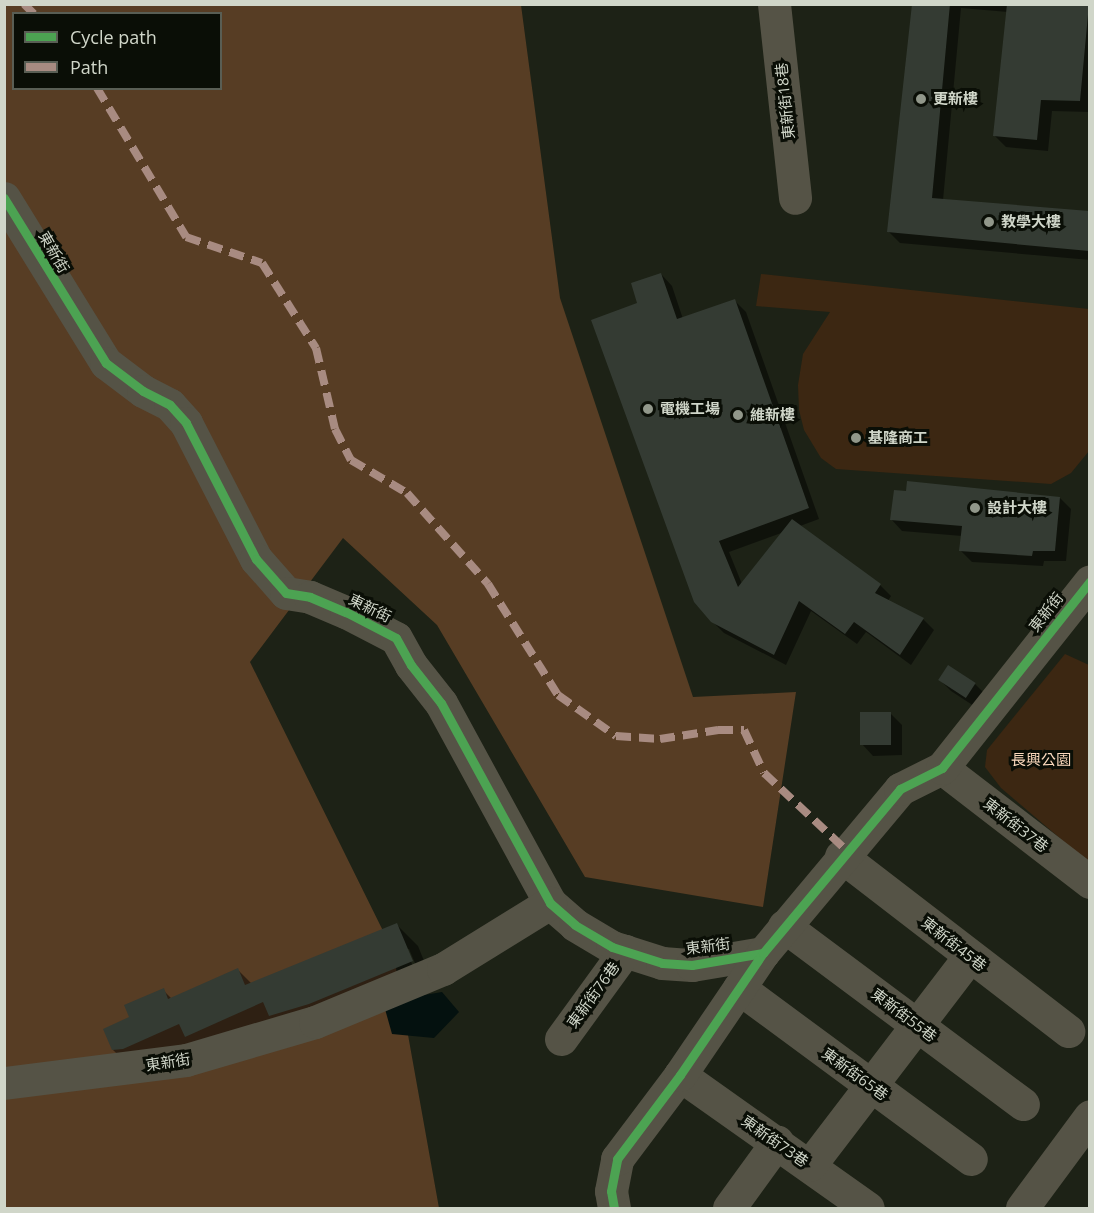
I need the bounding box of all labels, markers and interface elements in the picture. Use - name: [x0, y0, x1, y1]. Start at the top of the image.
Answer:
- legend: [12, 12, 222, 90]
- text: Cycle path: [70, 25, 157, 49]
- text: Path: [70, 55, 108, 79]
- street label: 東新街18巷: [772, 62, 798, 140]
- place label: 更新樓: [933, 90, 978, 108]
- marker: 更新樓: [914, 92, 928, 106]
- place label: 教學大樓: [1001, 213, 1061, 231]
- marker: 教學大樓: [982, 215, 996, 229]
- street label: 東新街: [35, 228, 73, 276]
- place label: 電機工場: [660, 400, 720, 418]
- marker: 電機工場: [641, 402, 655, 416]
- place label: 維新樓: [750, 406, 795, 424]
- marker: 維新樓: [731, 408, 745, 422]
- place label: 基隆商工: [868, 429, 928, 447]
- marker: 基隆商工: [849, 431, 863, 445]
- place label: 設計大樓: [987, 499, 1047, 517]
- marker: 設計大樓: [968, 501, 982, 515]
- street label: 東新街: [1025, 589, 1067, 635]
- street label: 東新街: [346, 590, 394, 626]
- park label: 長興公園: [1011, 751, 1071, 769]
- street label: 東新街37巷: [980, 794, 1052, 856]
- street label: 東新街45巷: [918, 913, 990, 975]
- street label: 東新街: [685, 934, 731, 958]
- street label: 東新街76巷: [563, 959, 623, 1031]
- street label: 東新街55巷: [868, 985, 940, 1045]
- street label: 東新街65巷: [819, 1044, 891, 1104]
- street label: 東新街: [144, 1050, 192, 1074]
- street label: 東新街73巷: [738, 1112, 812, 1170]

